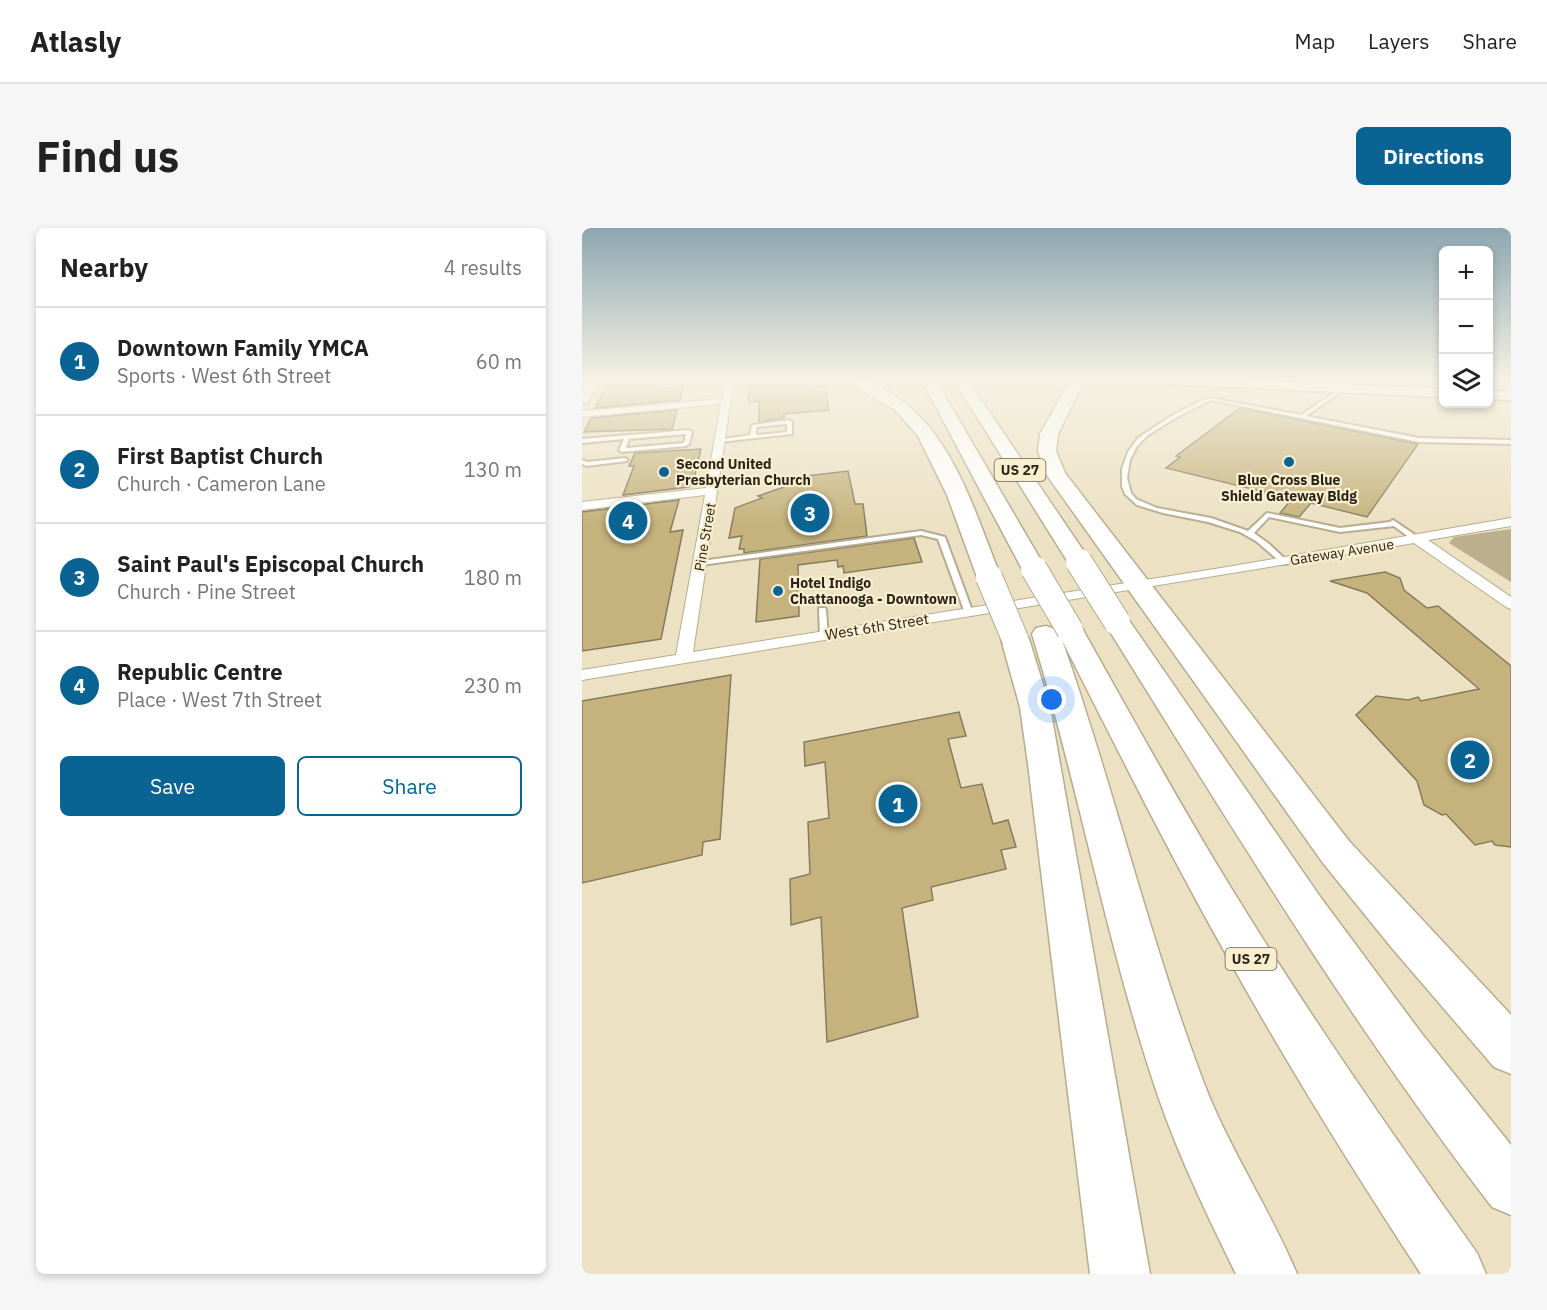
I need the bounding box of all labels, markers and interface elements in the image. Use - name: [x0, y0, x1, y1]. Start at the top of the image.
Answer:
- text: Atlasly: [30, 23, 121, 60]
- text: Map: [1295, 27, 1335, 55]
- text: Layers: [1368, 27, 1430, 55]
- text: Share: [1463, 27, 1517, 55]
- button: Directions: [1356, 127, 1511, 185]
- text: Find us: [36, 129, 179, 184]
- map controls: [1439, 246, 1493, 408]
- button: +: [1439, 246, 1493, 300]
- text: Nearby: [60, 250, 148, 284]
- text: 4 results: [444, 254, 522, 281]
- button: −: [1439, 300, 1493, 354]
- text: Downtown Family YMCA: [117, 333, 369, 362]
- text: 1: [74, 348, 86, 375]
- text: 60 m: [476, 348, 522, 375]
- button: layers: [1439, 354, 1493, 408]
- text: Sports · West 6th Street: [117, 362, 331, 389]
- text: First Baptist Church: [117, 441, 323, 470]
- place label: Second United Presbyterian Church: [676, 455, 811, 489]
- marker: Blue Cross Blue Shield Gateway Bldg: [1282, 455, 1296, 469]
- text: 2: [74, 456, 86, 483]
- text: 130 m: [464, 456, 522, 483]
- road number: US 27: [994, 459, 1046, 481]
- marker: Second United Presbyterian Church: [657, 465, 671, 479]
- text: Church · Cameron Lane: [117, 470, 326, 497]
- place label: Blue Cross Blue Shield Gateway Bldg: [1221, 471, 1357, 505]
- pin: 3: [790, 490, 830, 536]
- pin: 4: [608, 498, 648, 544]
- street label: Pine Street: [690, 501, 720, 573]
- street label: Gateway Avenue: [1289, 535, 1395, 569]
- text: Saint Paul's Episcopal Church: [117, 549, 424, 578]
- text: 3: [74, 564, 86, 591]
- text: 180 m: [464, 564, 522, 591]
- place label: Hotel Indigo Chattanooga - Downtown: [790, 574, 957, 608]
- text: Church · Pine Street: [117, 578, 296, 605]
- marker: Hotel Indigo Chattanooga - Downtown: [771, 584, 785, 598]
- street label: West 6th Street: [824, 609, 930, 644]
- text: Republic Centre: [117, 657, 283, 686]
- text: 4: [74, 672, 86, 699]
- text: 230 m: [464, 672, 522, 699]
- your location: [1037, 685, 1066, 714]
- text: Place · West 7th Street: [117, 686, 322, 713]
- pin: 2: [1450, 738, 1490, 782]
- button: Save: [60, 756, 285, 816]
- button: Share: [297, 756, 522, 816]
- pin: 1: [878, 782, 918, 826]
- road number: US 27: [1226, 948, 1276, 970]

